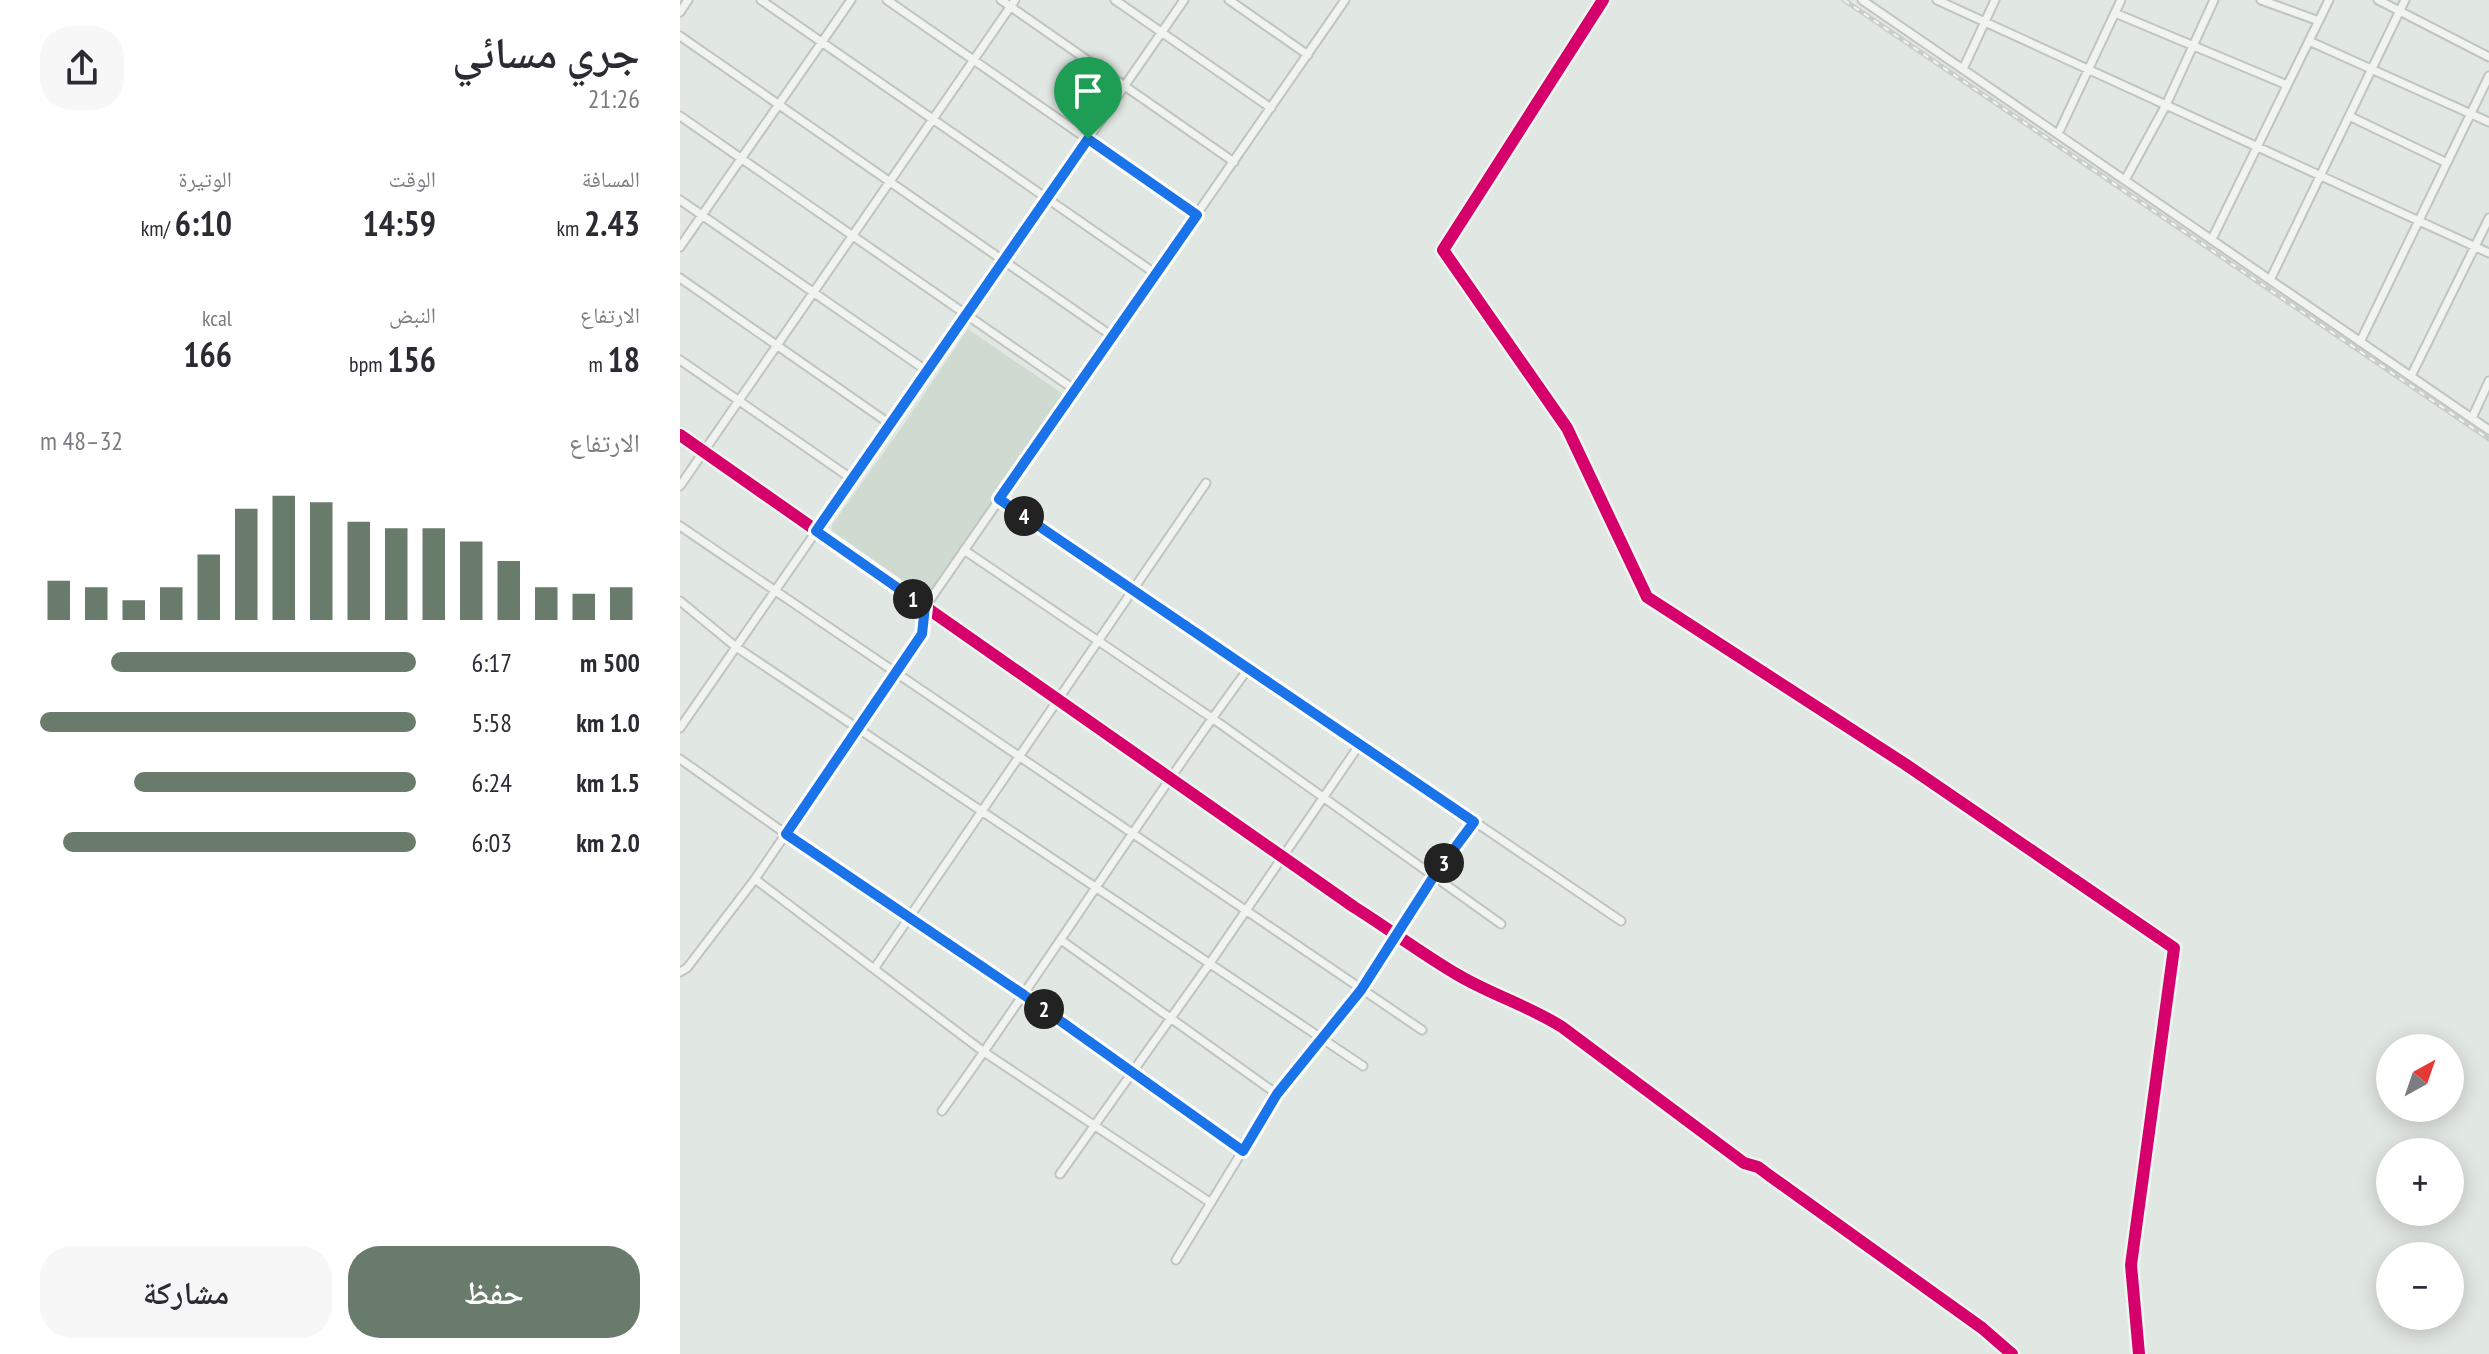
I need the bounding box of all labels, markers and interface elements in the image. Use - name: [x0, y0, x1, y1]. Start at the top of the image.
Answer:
- text: جري مسائي: [452, 23, 640, 80]
- button: share: [40, 26, 124, 110]
- pin: [1054, 57, 1122, 139]
- icon: arrive: [1066, 69, 1110, 113]
- text: 21:26: [588, 82, 640, 115]
- text: الوتيرة: [178, 165, 232, 193]
- text: الوقت: [389, 165, 436, 193]
- text: المسافة: [582, 165, 640, 193]
- text: 6:10: [175, 201, 232, 245]
- text: 14:59: [362, 201, 436, 245]
- text: 2.43: [584, 201, 640, 245]
- text: /km: [141, 214, 175, 242]
- text: km: [557, 214, 584, 242]
- text: النبض: [389, 301, 436, 329]
- text: الارتفاع: [580, 301, 640, 329]
- text: kcal: [202, 304, 232, 332]
- text: 166: [183, 332, 232, 376]
- text: 156: [387, 337, 436, 381]
- text: 18: [607, 337, 640, 381]
- text: bpm: [349, 350, 387, 378]
- text: m: [588, 350, 607, 378]
- text: 32–48 m: [40, 424, 123, 457]
- text: الارتفاع: [569, 426, 640, 459]
- pin: 4: [1004, 496, 1044, 536]
- text: 4: [1019, 502, 1029, 530]
- pin: 1: [893, 579, 933, 619]
- text: 1: [908, 585, 918, 613]
- text: 6:17: [472, 646, 512, 679]
- text: 500 m: [580, 646, 640, 679]
- text: 5:58: [472, 706, 512, 739]
- text: 1.0 km: [576, 706, 640, 739]
- text: 6:24: [472, 766, 512, 799]
- text: 1.5 km: [576, 766, 640, 799]
- text: 6:03: [472, 826, 512, 859]
- text: 2.0 km: [576, 826, 640, 859]
- pin: 3: [1424, 843, 1464, 883]
- text: 3: [1439, 849, 1449, 877]
- pin: 2: [1024, 989, 1064, 1029]
- text: 2: [1039, 995, 1049, 1023]
- north arrow: [2376, 1034, 2464, 1122]
- map controls: [2376, 1034, 2464, 1330]
- button: +: [2376, 1138, 2464, 1226]
- button: −: [2376, 1242, 2464, 1330]
- button: مشاركة: [40, 1246, 332, 1338]
- button: حفظ: [348, 1246, 640, 1338]

